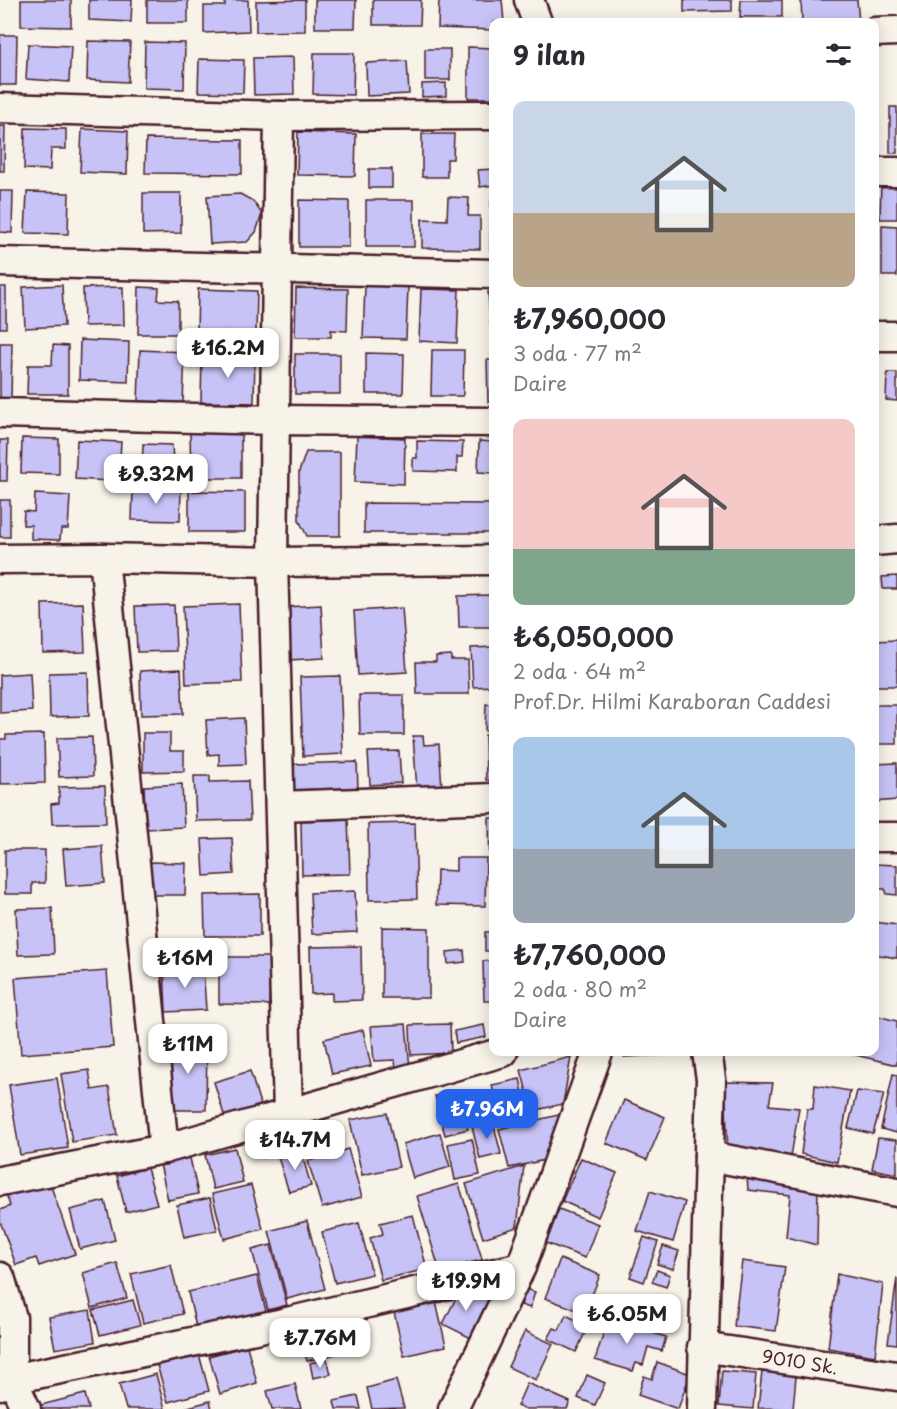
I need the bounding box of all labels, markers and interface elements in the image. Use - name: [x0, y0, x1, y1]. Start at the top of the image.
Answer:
- text: 9 ilan: [513, 35, 586, 74]
- icon: filters: [822, 38, 855, 71]
- icon: home: [630, 140, 738, 248]
- text: ₺7,960,000: [513, 299, 666, 338]
- pin: ₺16.2M: [179, 328, 277, 379]
- text: ₺16.2M: [191, 332, 265, 362]
- text: 3 oda · 77 m²: [513, 338, 642, 368]
- text: Daire: [513, 368, 567, 398]
- pin: ₺9.32M: [107, 454, 205, 505]
- text: ₺9.32M: [118, 458, 194, 488]
- icon: home: [630, 458, 738, 566]
- text: ₺6,050,000: [513, 617, 674, 656]
- text: 2 oda · 64 m²: [513, 656, 646, 686]
- text: Prof.Dr. Hilmi Karaboran Caddesi: [513, 686, 831, 716]
- icon: home: [630, 776, 738, 884]
- text: ₺7,760,000: [513, 935, 666, 974]
- pin: ₺16M: [149, 938, 221, 989]
- text: ₺16M: [157, 942, 213, 972]
- text: 2 oda · 80 m²: [513, 974, 647, 1004]
- text: Daire: [513, 1004, 567, 1034]
- pin: ₺11M: [152, 1024, 224, 1075]
- text: ₺11M: [162, 1028, 214, 1058]
- pin: ₺7.96M: [438, 1089, 536, 1140]
- text: ₺7.96M: [450, 1093, 524, 1123]
- pin: ₺14.7M: [246, 1120, 344, 1171]
- text: ₺14.7M: [259, 1124, 331, 1154]
- pin: ₺19.9M: [417, 1261, 515, 1312]
- text: ₺19.9M: [431, 1265, 501, 1295]
- pin: ₺6.05M: [578, 1294, 676, 1345]
- text: ₺6.05M: [587, 1298, 667, 1328]
- pin: ₺7.76M: [271, 1318, 369, 1369]
- text: ₺7.76M: [283, 1322, 357, 1352]
- street label: 9010 Sk.: [760, 1342, 840, 1380]

